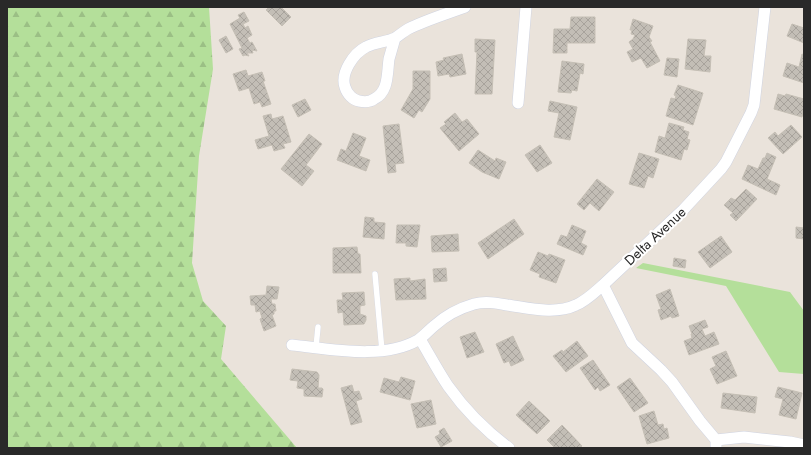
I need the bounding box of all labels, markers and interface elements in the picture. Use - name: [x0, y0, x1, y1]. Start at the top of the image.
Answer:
- street label: Delta Avenue: [620, 202, 690, 270]

